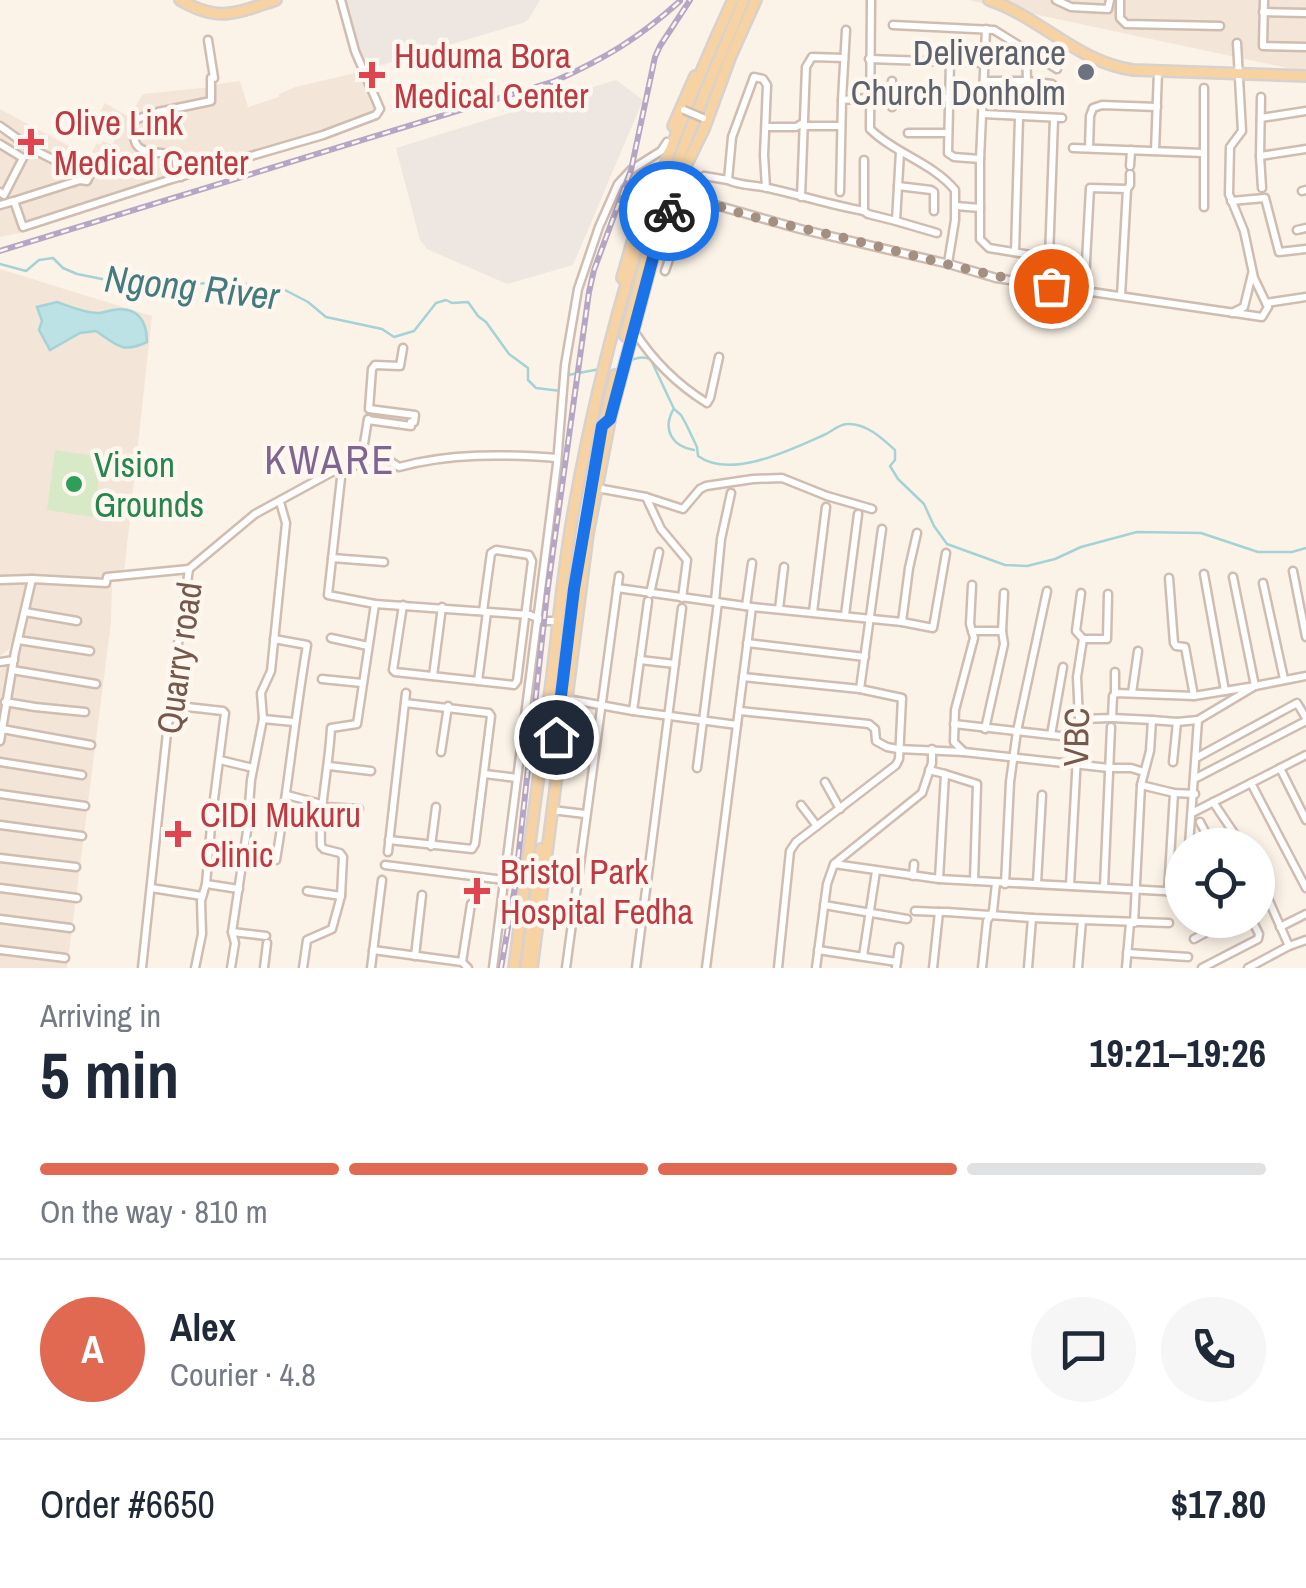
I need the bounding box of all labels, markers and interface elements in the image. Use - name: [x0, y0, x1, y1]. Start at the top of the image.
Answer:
- place label: Deliverance Church Donholm: [851, 29, 1066, 116]
- place label: Huduma Bora Medical Center: [394, 32, 589, 119]
- marker: Deliverance Church Donholm: [1075, 61, 1097, 83]
- marker: Huduma Bora Medical Center: [359, 62, 385, 88]
- place label: Olive Link Medical Center: [54, 99, 249, 186]
- marker: Olive Link Medical Center: [18, 129, 44, 155]
- courier: [619, 161, 719, 261]
- icon: bike: [642, 184, 697, 239]
- pin: [1009, 244, 1094, 329]
- water label: Ngong River: [102, 252, 283, 322]
- icon: bag: [1024, 259, 1079, 314]
- district label: KWARE: [264, 433, 396, 486]
- place label: Vision Grounds: [94, 441, 204, 528]
- marker: Vision Grounds: [63, 473, 85, 495]
- street label: Quarry road: [145, 579, 213, 737]
- pin: [514, 695, 599, 780]
- street label: VBC: [1052, 707, 1100, 767]
- icon: home: [529, 710, 584, 765]
- place label: CIDI Mukuru Clinic: [200, 791, 361, 878]
- marker: CIDI Mukuru Clinic: [165, 821, 191, 847]
- map controls: [1165, 828, 1275, 938]
- button: locate: [1165, 828, 1275, 938]
- place label: Bristol Park Hospital Fedha: [500, 848, 693, 935]
- marker: Bristol Park Hospital Fedha: [464, 878, 490, 904]
- text: Arriving in: [40, 994, 161, 1037]
- text: 19:21–19:26: [1089, 1028, 1266, 1079]
- text: 5 min: [40, 1031, 179, 1118]
- text: On the way · 810 m: [40, 1190, 268, 1233]
- button: chat: [1031, 1297, 1136, 1402]
- button: phone: [1161, 1297, 1266, 1402]
- text: Alex: [170, 1302, 236, 1353]
- text: A: [81, 1324, 104, 1375]
- text: Courier · 4.8: [170, 1353, 316, 1396]
- text: Order #6650: [40, 1479, 215, 1530]
- text: $17.80: [1171, 1479, 1266, 1530]

